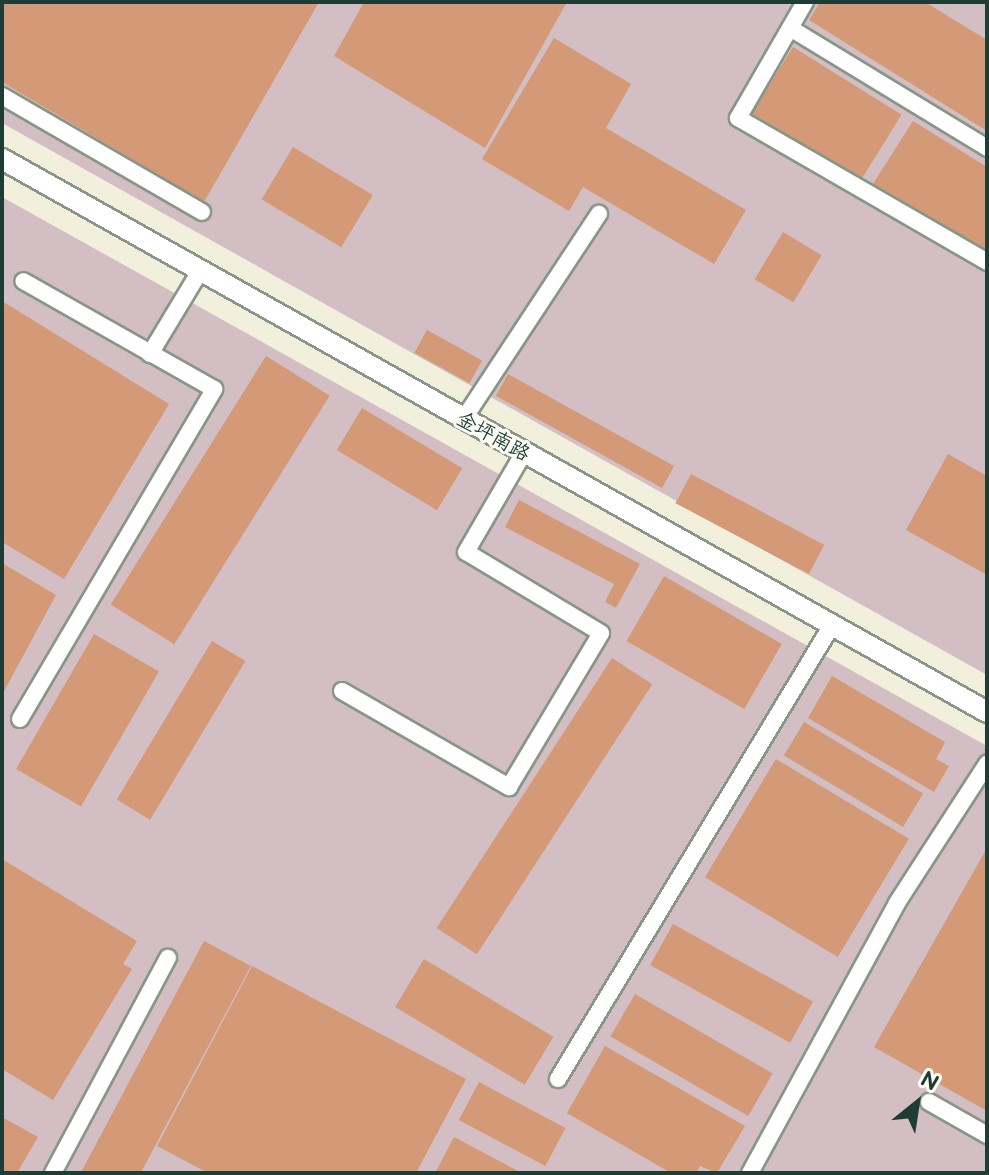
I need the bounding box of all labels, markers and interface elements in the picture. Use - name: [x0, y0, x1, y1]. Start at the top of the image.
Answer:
- street label: 金坪南路: [452, 407, 534, 467]
- north arrow: [877, 1063, 957, 1143]
- text: N: [915, 1066, 943, 1098]

